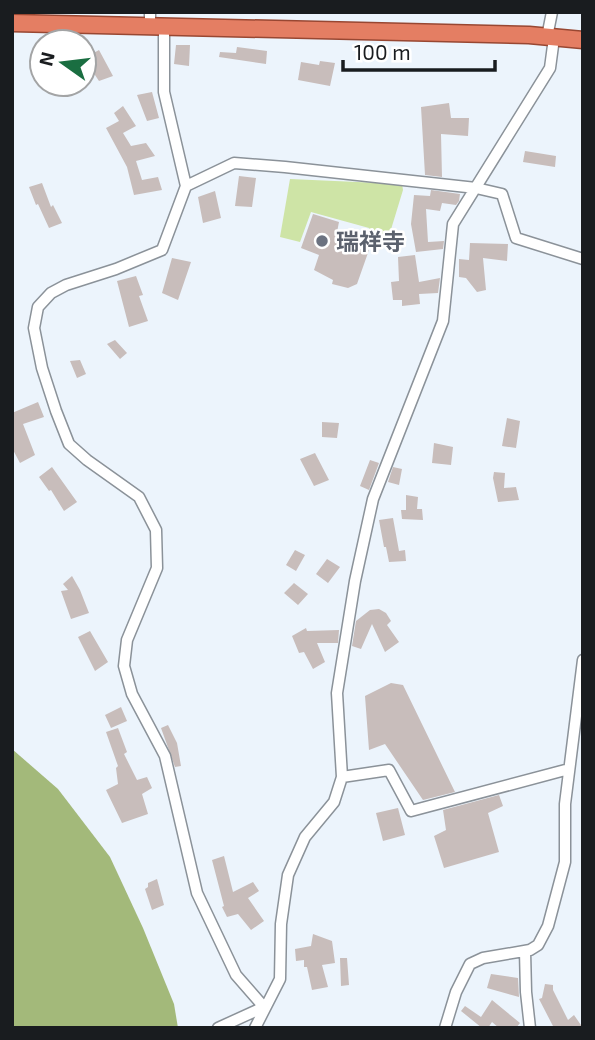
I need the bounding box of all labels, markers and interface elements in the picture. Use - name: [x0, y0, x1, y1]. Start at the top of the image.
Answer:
- north arrow: [28, 28, 98, 98]
- scale bar: [343, 28, 495, 72]
- text: 100 m: [354, 39, 411, 64]
- text: N: [33, 49, 59, 68]
- place label: 瑞祥寺: [336, 227, 405, 255]
- marker: 瑞祥寺: [314, 233, 330, 249]

